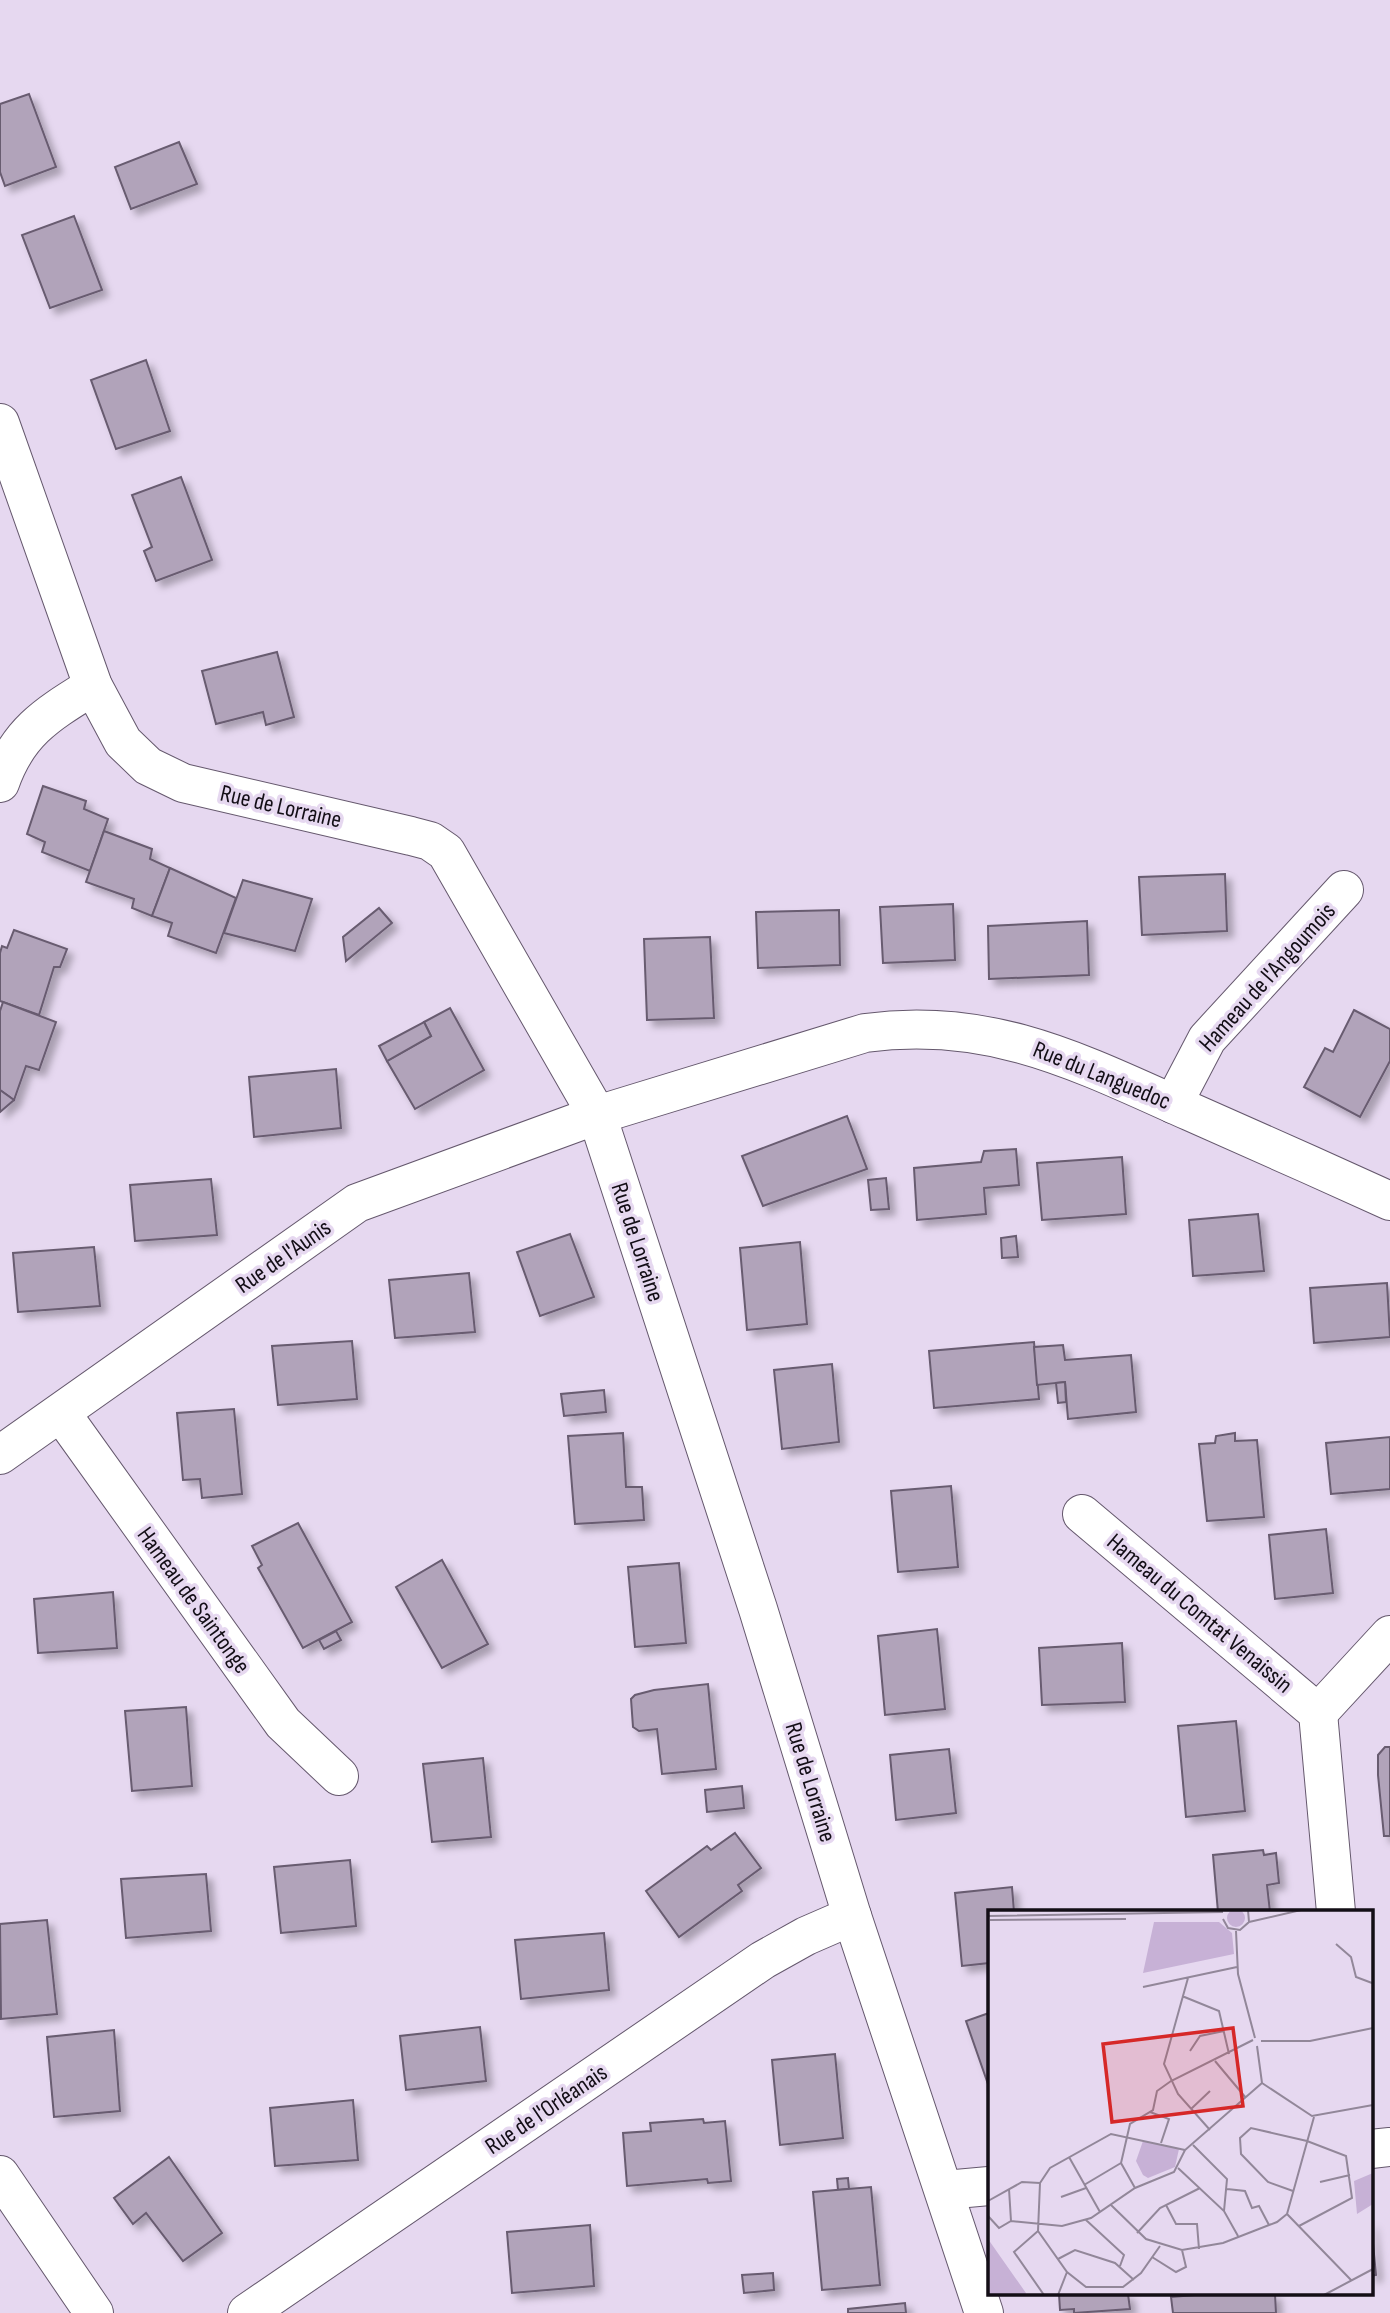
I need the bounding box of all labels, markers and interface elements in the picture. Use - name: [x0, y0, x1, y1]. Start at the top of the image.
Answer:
- street label: Rue de Lorraine: [217, 778, 344, 835]
- street label: Hameau de l'Angoumois: [1193, 897, 1342, 1058]
- street label: Rue du Languedoc: [1029, 1035, 1175, 1116]
- street label: Rue de Lorraine: [605, 1179, 670, 1305]
- street label: Rue de l'Aunis: [230, 1213, 337, 1300]
- street label: Hameau de Saintonge: [131, 1521, 256, 1679]
- street label: Hameau du Comtat Venaissin: [1101, 1527, 1298, 1699]
- street label: Rue de Lorraine: [779, 1719, 842, 1846]
- inset map: [988, 1910, 1372, 2296]
- street label: Rue de l'Orléanais: [480, 2058, 613, 2161]

